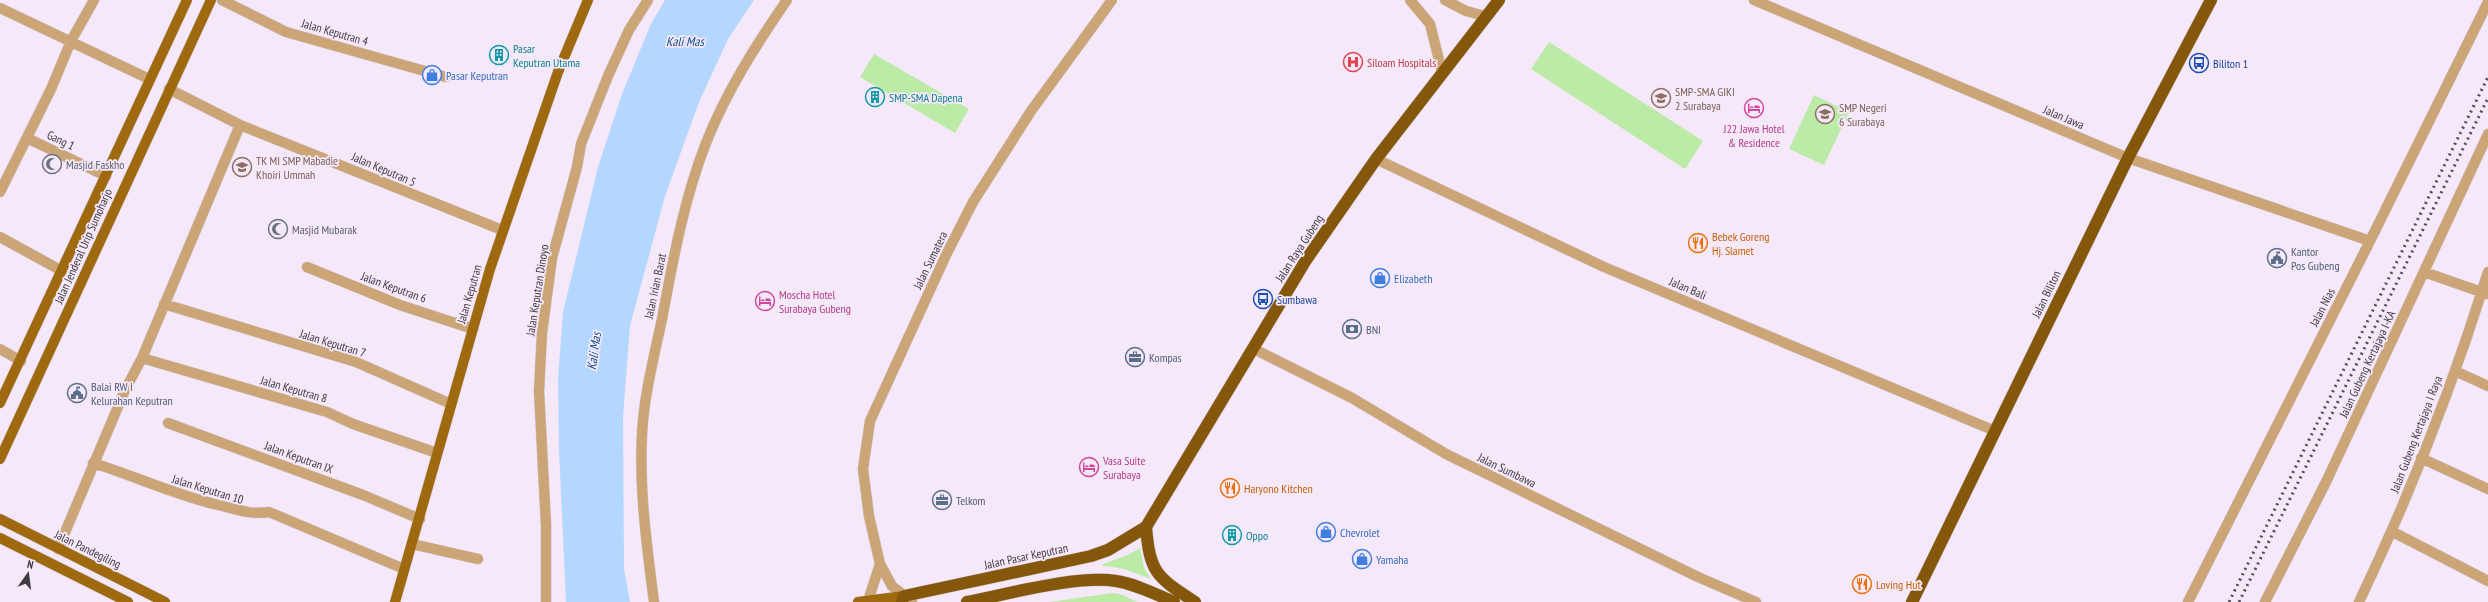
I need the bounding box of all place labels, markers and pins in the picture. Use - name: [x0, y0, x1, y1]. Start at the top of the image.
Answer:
- place label: Pasar Keputran Utama: [513, 41, 580, 70]
- building icon: Pasar Keputran Utama: [488, 44, 510, 66]
- hospital icon: Siloam Hospitals: [1342, 51, 1364, 73]
- bus stop icon: Biliton 1: [2188, 52, 2210, 74]
- place label: Siloam Hospitals: [1367, 55, 1436, 70]
- place label: Biliton 1: [2213, 56, 2248, 71]
- shop icon: Pasar Keputran: [421, 64, 443, 86]
- place label: Pasar Keputran: [446, 68, 508, 83]
- place label: SMP-SMA GIKI 2 Surabaya: [1675, 84, 1735, 113]
- building icon: SMP-SMA Dapena: [864, 86, 886, 108]
- school or university icon: SMP-SMA GIKI 2 Surabaya: [1650, 87, 1672, 109]
- place label: SMP-SMA Dapena: [889, 90, 963, 105]
- hotel icon: J22 Jawa Hotel & Residence: [1743, 97, 1765, 119]
- place label: SMP Negeri 6 Surabaya: [1839, 100, 1887, 129]
- school or university icon: SMP Negeri 6 Surabaya: [1814, 103, 1836, 125]
- place label: J22 Jawa Hotel & Residence: [1723, 121, 1785, 150]
- mosque icon: Masjid Faskho: [41, 153, 63, 175]
- place label: TK MI SMP Mabadie Khoiri Ummah: [256, 153, 338, 182]
- school or university icon: TK MI SMP Mabadie Khoiri Ummah: [231, 156, 253, 178]
- place label: Masjid Faskho: [66, 157, 124, 172]
- mosque icon: Masjid Mubarak: [267, 218, 289, 240]
- place label: Masjid Mubarak: [292, 222, 357, 237]
- place label: Bebek Goreng Hj. Slamet: [1712, 229, 1769, 258]
- restaurant icon: Bebek Goreng Hj. Slamet: [1687, 232, 1709, 254]
- place label: Kantor Pos Gubeng: [2291, 244, 2340, 273]
- public building icon: Kantor Pos Gubeng: [2266, 247, 2288, 269]
- shop icon: Elizabeth: [1369, 267, 1391, 289]
- place label: Elizabeth: [1394, 271, 1432, 286]
- place label: Moscha Hotel Surabaya Gubeng: [779, 287, 851, 316]
- bus stop icon: Sumbawa: [1252, 288, 1274, 310]
- hotel icon: Moscha Hotel Surabaya Gubeng: [754, 290, 776, 312]
- place label: Sumbawa: [1277, 292, 1317, 307]
- bank icon: BNI: [1341, 318, 1363, 340]
- place label: BNI: [1366, 322, 1381, 337]
- office icon: Kompas: [1124, 346, 1146, 368]
- place label: Kompas: [1149, 350, 1182, 365]
- place label: Balai RW I Kelurahan Keputran: [91, 379, 173, 408]
- public building icon: Balai RW I Kelurahan Keputran: [66, 382, 88, 404]
- place label: Vasa Suite Surabaya: [1102, 453, 1145, 482]
- hotel icon: Vasa Suite Surabaya: [1078, 456, 1100, 478]
- restaurant icon: Haryono Kitchen: [1219, 477, 1241, 499]
- place label: Haryono Kitchen: [1244, 481, 1313, 496]
- office icon: Telkom: [931, 489, 953, 511]
- place label: Telkom: [956, 493, 986, 508]
- shop icon: Chevrolet: [1315, 521, 1337, 543]
- building icon: Oppo: [1221, 524, 1243, 546]
- place label: Chevrolet: [1340, 525, 1380, 540]
- place label: Oppo: [1246, 528, 1268, 543]
- shop icon: Yamaha: [1351, 548, 1373, 570]
- place label: Yamaha: [1376, 552, 1408, 567]
- restaurant icon: Loving Hut: [1851, 573, 1873, 595]
- place label: Loving Hut: [1876, 577, 1921, 592]

